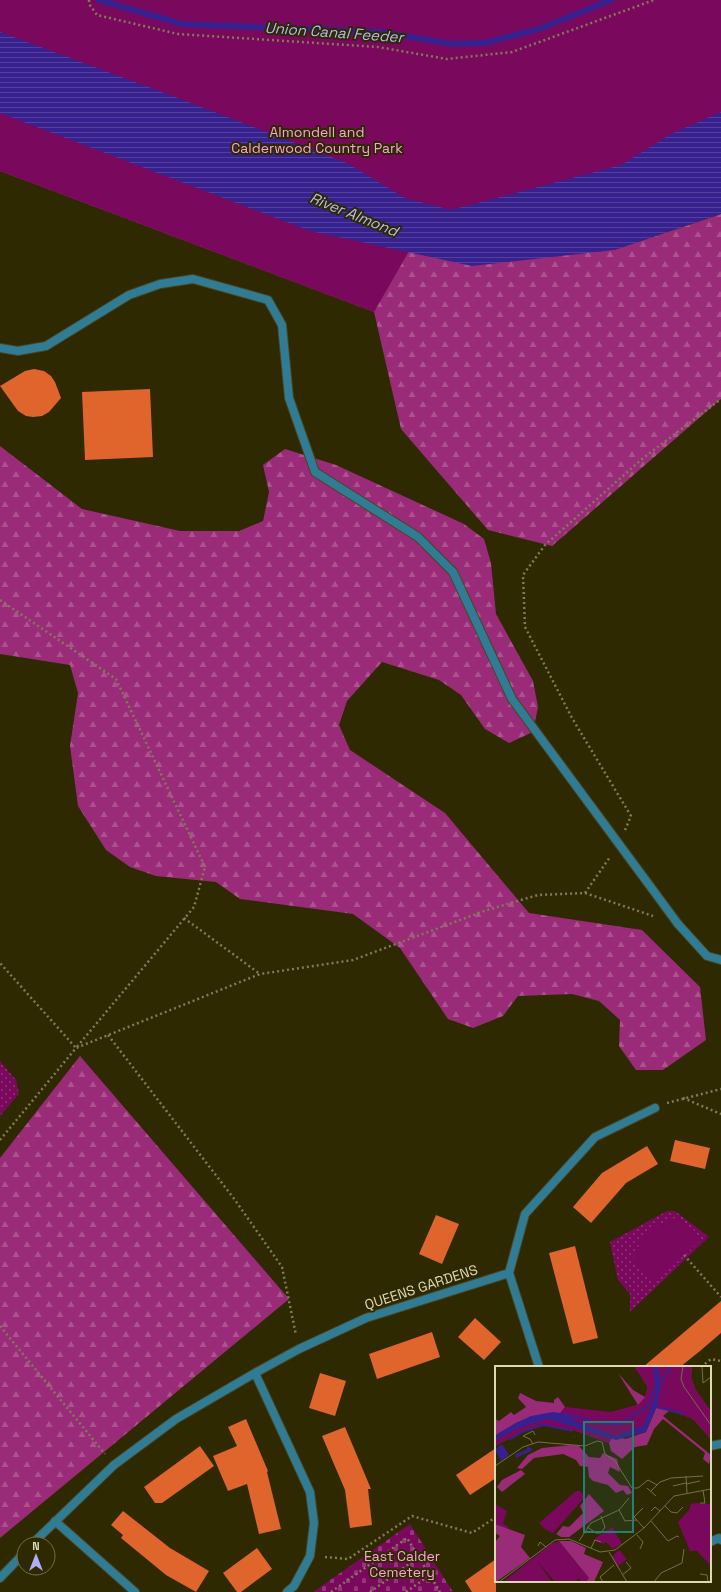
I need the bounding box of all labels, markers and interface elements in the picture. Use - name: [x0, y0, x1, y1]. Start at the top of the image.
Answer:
- water label: Union Canal Feeder: [264, 18, 405, 46]
- park label: Almondell and Calderwood Country Park: [231, 123, 403, 157]
- water label: River Almond: [307, 188, 403, 241]
- street label: QUEENS GARDENS: [362, 1260, 480, 1314]
- inset map: [495, 1366, 711, 1582]
- north arrow: [16, 1536, 56, 1576]
- text: N: [32, 1539, 40, 1553]
- park label: East Calder Cemetery: [364, 1547, 440, 1581]

